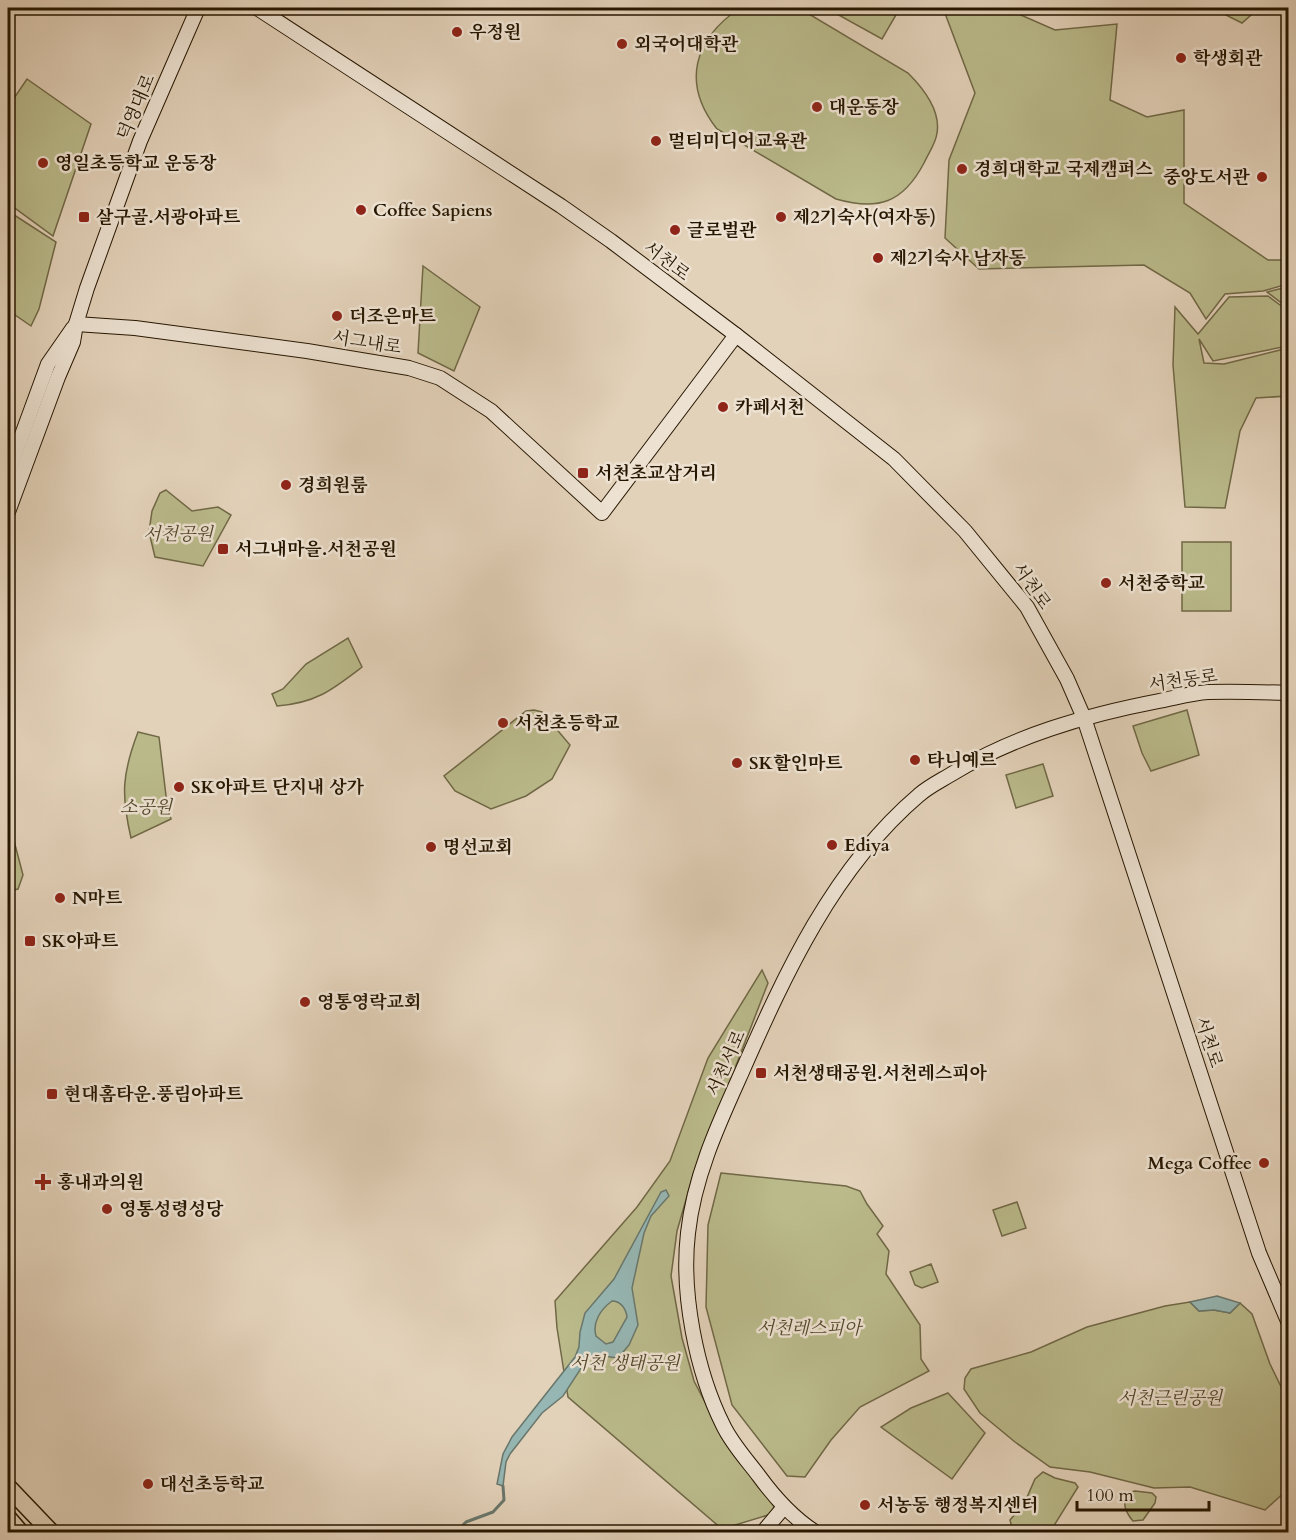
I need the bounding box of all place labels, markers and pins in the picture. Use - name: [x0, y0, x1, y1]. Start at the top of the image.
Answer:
- place label: 우정원: [469, 20, 521, 45]
- marker: 우정원: [450, 25, 464, 39]
- place label: 외국어대학관: [634, 32, 739, 57]
- marker: 외국어대학관: [615, 37, 629, 51]
- place label: 학생회관: [1193, 46, 1263, 71]
- marker: 학생회관: [1174, 51, 1188, 65]
- place label: 대운동장: [829, 95, 899, 120]
- marker: 대운동장: [810, 100, 824, 114]
- place label: 멀티미디어교육관: [668, 129, 808, 154]
- marker: 멀티미디어교육관: [649, 134, 663, 148]
- place label: 영일초등학교 운동장: [55, 151, 217, 176]
- marker: 영일초등학교 운동장: [36, 156, 50, 170]
- place label: 경희대학교 국제캠퍼스: [974, 157, 1153, 182]
- marker: 경희대학교 국제캠퍼스: [955, 162, 969, 176]
- place label: 중앙도서관: [1163, 165, 1251, 190]
- marker: 중앙도서관: [1255, 170, 1269, 184]
- place label: Coffee Sapiens: [373, 198, 493, 223]
- marker: Coffee Sapiens: [354, 203, 368, 217]
- place label: 살구골.서광아파트: [96, 205, 241, 230]
- place label: 제2기숙사(여자동): [793, 205, 936, 230]
- marker: 살구골.서광아파트: [77, 210, 91, 224]
- marker: 제2기숙사(여자동): [774, 210, 788, 224]
- place label: 글로벌관: [687, 218, 757, 243]
- marker: 글로벌관: [668, 223, 682, 237]
- place label: 제2기숙사 남자동: [890, 246, 1026, 271]
- marker: 제2기숙사 남자동: [871, 251, 885, 265]
- place label: 더조은마트: [349, 304, 437, 329]
- marker: 더조은마트: [330, 309, 344, 323]
- place label: 카페서천: [735, 395, 805, 420]
- marker: 카페서천: [716, 400, 730, 414]
- place label: 서천초교삼거리: [595, 461, 717, 486]
- marker: 서천초교삼거리: [576, 466, 590, 480]
- place label: 경희원룸: [298, 473, 368, 498]
- marker: 경희원룸: [279, 478, 293, 492]
- place label: 서그내마을.서천공원: [235, 537, 397, 562]
- marker: 서그내마을.서천공원: [216, 542, 230, 556]
- place label: 서천중학교: [1118, 571, 1206, 596]
- marker: 서천중학교: [1099, 576, 1113, 590]
- place label: 서천초등학교: [515, 711, 620, 736]
- marker: 서천초등학교: [496, 716, 510, 730]
- place label: 타니예르: [927, 748, 997, 773]
- place label: SK할인마트: [749, 751, 843, 776]
- marker: 타니예르: [908, 753, 922, 767]
- marker: SK할인마트: [730, 756, 744, 770]
- place label: SK아파트 단지내 상가: [191, 775, 365, 800]
- marker: SK아파트 단지내 상가: [172, 780, 186, 794]
- place label: Ediya: [844, 833, 890, 858]
- place label: 명선교회: [443, 835, 513, 860]
- marker: Ediya: [825, 838, 839, 852]
- marker: 명선교회: [424, 840, 438, 854]
- place label: N마트: [72, 886, 123, 911]
- marker: N마트: [53, 891, 67, 905]
- place label: SK아파트: [42, 929, 119, 954]
- marker: SK아파트: [23, 934, 37, 948]
- place label: 영통영락교회: [317, 990, 421, 1015]
- marker: 영통영락교회: [298, 995, 312, 1009]
- place label: 서천생태공원.서천레스피아: [773, 1061, 987, 1086]
- marker: 서천생태공원.서천레스피아: [754, 1066, 768, 1080]
- place label: 현대홈타운.풍림아파트: [64, 1082, 244, 1107]
- marker: 현대홈타운.풍림아파트: [45, 1087, 59, 1101]
- place label: Mega Coffee: [1148, 1151, 1252, 1176]
- marker: Mega Coffee: [1257, 1156, 1271, 1170]
- place label: 홍내과의원: [57, 1170, 144, 1195]
- marker: 홍내과의원: [34, 1173, 52, 1191]
- place label: 영통성령성당: [119, 1197, 224, 1222]
- marker: 영통성령성당: [100, 1202, 114, 1216]
- place label: 대선초등학교: [160, 1472, 265, 1497]
- marker: 대선초등학교: [141, 1477, 155, 1491]
- place label: 서농동 행정복지센터: [877, 1493, 1038, 1518]
- marker: 서농동 행정복지센터: [858, 1498, 872, 1512]

